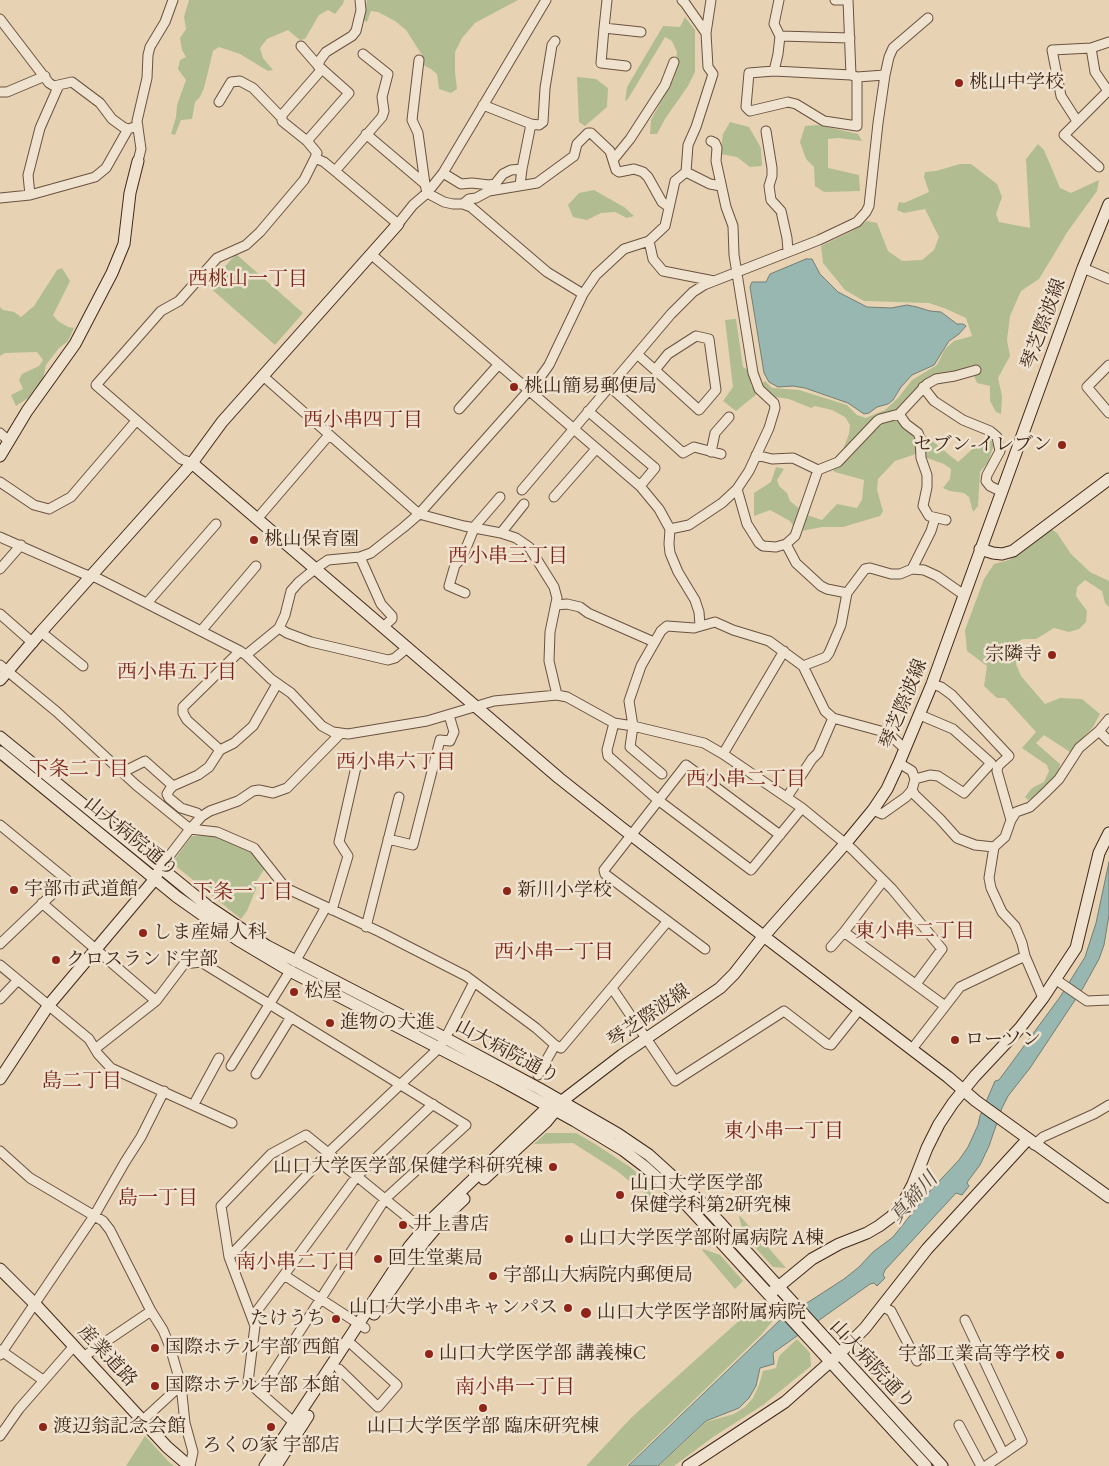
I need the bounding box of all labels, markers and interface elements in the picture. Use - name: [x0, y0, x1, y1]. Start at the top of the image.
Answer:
- place label: 桃山中学校: [969, 72, 1064, 94]
- marker: 桃山中学校: [953, 77, 965, 89]
- district label: 西桃山一丁目: [188, 268, 308, 292]
- street label: 琴芝際波線: [1017, 275, 1071, 373]
- place label: 桃山簡易郵便局: [524, 376, 657, 398]
- marker: 桃山簡易郵便局: [508, 381, 520, 393]
- district label: 西小串四丁目: [303, 409, 423, 433]
- place label: セブン-イレブン: [914, 434, 1052, 456]
- marker: セブン-イレブン: [1056, 439, 1068, 451]
- place label: 桃山保育園: [264, 529, 359, 551]
- marker: 桃山保育園: [248, 534, 260, 546]
- district label: 西小串三丁目: [448, 545, 568, 569]
- place label: 宗隣寺: [985, 644, 1042, 666]
- marker: 宗隣寺: [1046, 649, 1058, 661]
- street label: 琴芝際波線: [876, 656, 932, 752]
- district label: 西小串五丁目: [117, 661, 237, 685]
- district label: 西小串六丁目: [336, 751, 456, 775]
- district label: 下条二丁目: [29, 758, 129, 782]
- district label: 西小串二丁目: [686, 768, 806, 792]
- street label: 山大病院通り: [80, 792, 182, 882]
- place label: 宇部市武道館: [24, 879, 138, 901]
- place label: 新川小学校: [517, 880, 612, 902]
- district label: 下条一丁目: [193, 881, 293, 905]
- marker: 宇部市武道館: [8, 884, 20, 896]
- marker: 新川小学校: [501, 885, 513, 897]
- district label: 東小串二丁目: [855, 920, 975, 944]
- place label: しま産婦人科: [153, 922, 267, 944]
- marker: しま産婦人科: [137, 927, 149, 939]
- district label: 西小串一丁目: [494, 941, 614, 965]
- place label: クロスランド宇部: [66, 949, 218, 971]
- marker: クロスランド宇部: [50, 954, 62, 966]
- street label: 琴芝際波線: [604, 979, 694, 1053]
- place label: 松屋: [304, 981, 342, 1003]
- marker: 松屋: [288, 986, 300, 998]
- place label: 進物の大進: [340, 1012, 435, 1034]
- street label: 山大病院通り: [451, 1015, 563, 1089]
- marker: 進物の大進: [324, 1017, 336, 1029]
- place label: ローソン: [965, 1029, 1041, 1051]
- marker: ローソン: [949, 1034, 961, 1046]
- district label: 島二丁目: [42, 1070, 122, 1094]
- district label: 東小串一丁目: [724, 1120, 844, 1144]
- place label: 山口大学医学部 保健学科研究棟: [273, 1156, 543, 1178]
- marker: 山口大学医学部 保健学科研究棟: [547, 1161, 559, 1173]
- water label: 真締川: [885, 1168, 943, 1228]
- place label: 山口大学医学部 保健学科第2研究棟: [630, 1173, 791, 1217]
- district label: 島一丁目: [118, 1187, 198, 1211]
- marker: 山口大学医学部 保健学科第2研究棟: [614, 1189, 626, 1201]
- place label: 井上書店: [413, 1214, 489, 1236]
- marker: 井上書店: [397, 1219, 409, 1231]
- place label: 山口大学医学部附属病院 A棟: [579, 1228, 824, 1250]
- marker: 山口大学医学部附属病院 A棟: [563, 1233, 575, 1245]
- place label: 回生堂薬局: [388, 1248, 483, 1270]
- district label: 南小串二丁目: [236, 1251, 356, 1275]
- marker: 回生堂薬局: [372, 1253, 384, 1265]
- place label: 宇部山大病院内郵便局: [503, 1265, 693, 1287]
- marker: 宇部山大病院内郵便局: [487, 1270, 499, 1282]
- place label: 山口大学小串キャンパス: [349, 1297, 558, 1319]
- marker: 山口大学小串キャンパス: [562, 1302, 574, 1314]
- place label: 山口大学医学部附属病院: [597, 1302, 806, 1324]
- marker: 山口大学医学部附属病院: [579, 1306, 593, 1320]
- place label: たけうち: [250, 1308, 326, 1330]
- marker: たけうち: [330, 1313, 342, 1325]
- street label: 山大病院通り: [825, 1316, 919, 1414]
- street label: 産業道路: [73, 1320, 141, 1392]
- place label: 国際ホテル宇部 西館: [165, 1337, 340, 1359]
- marker: 国際ホテル宇部 西館: [149, 1342, 161, 1354]
- place label: 山口大学医学部 講義棟C: [439, 1343, 646, 1365]
- place label: 宇部工業高等学校: [898, 1344, 1050, 1366]
- marker: 山口大学医学部 講義棟C: [423, 1348, 435, 1360]
- marker: 宇部工業高等学校: [1054, 1349, 1066, 1361]
- place label: 国際ホテル宇部 本館: [165, 1375, 340, 1397]
- district label: 南小串一丁目: [455, 1376, 575, 1400]
- marker: 国際ホテル宇部 本館: [149, 1380, 161, 1392]
- marker: 山口大学医学部 臨床研究棟: [477, 1402, 489, 1414]
- place label: 渡辺翁記念会館: [53, 1416, 186, 1438]
- place label: 山口大学医学部 臨床研究棟: [367, 1416, 599, 1438]
- marker: 渡辺翁記念会館: [37, 1421, 49, 1433]
- marker: ろくの家 宇部店: [265, 1421, 277, 1433]
- place label: ろくの家 宇部店: [203, 1435, 339, 1457]

